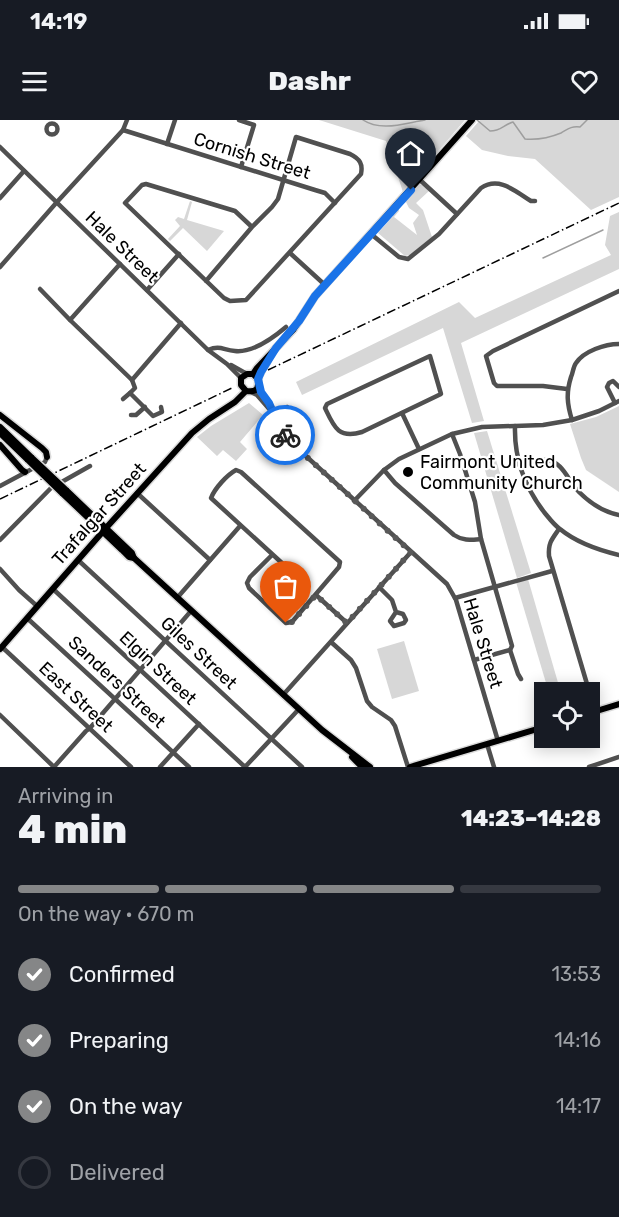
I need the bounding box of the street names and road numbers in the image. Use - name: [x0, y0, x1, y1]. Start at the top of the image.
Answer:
- street label: Cornish Street: [191, 128, 313, 184]
- street label: Hale Street: [81, 207, 163, 287]
- street label: Trafalgar Street: [47, 458, 151, 570]
- street label: Hale Street: [459, 595, 507, 691]
- street label: Giles Street: [156, 612, 242, 694]
- street label: Elgin Street: [115, 627, 201, 709]
- street label: Sanders Street: [64, 631, 170, 733]
- street label: East Street: [34, 657, 118, 737]

